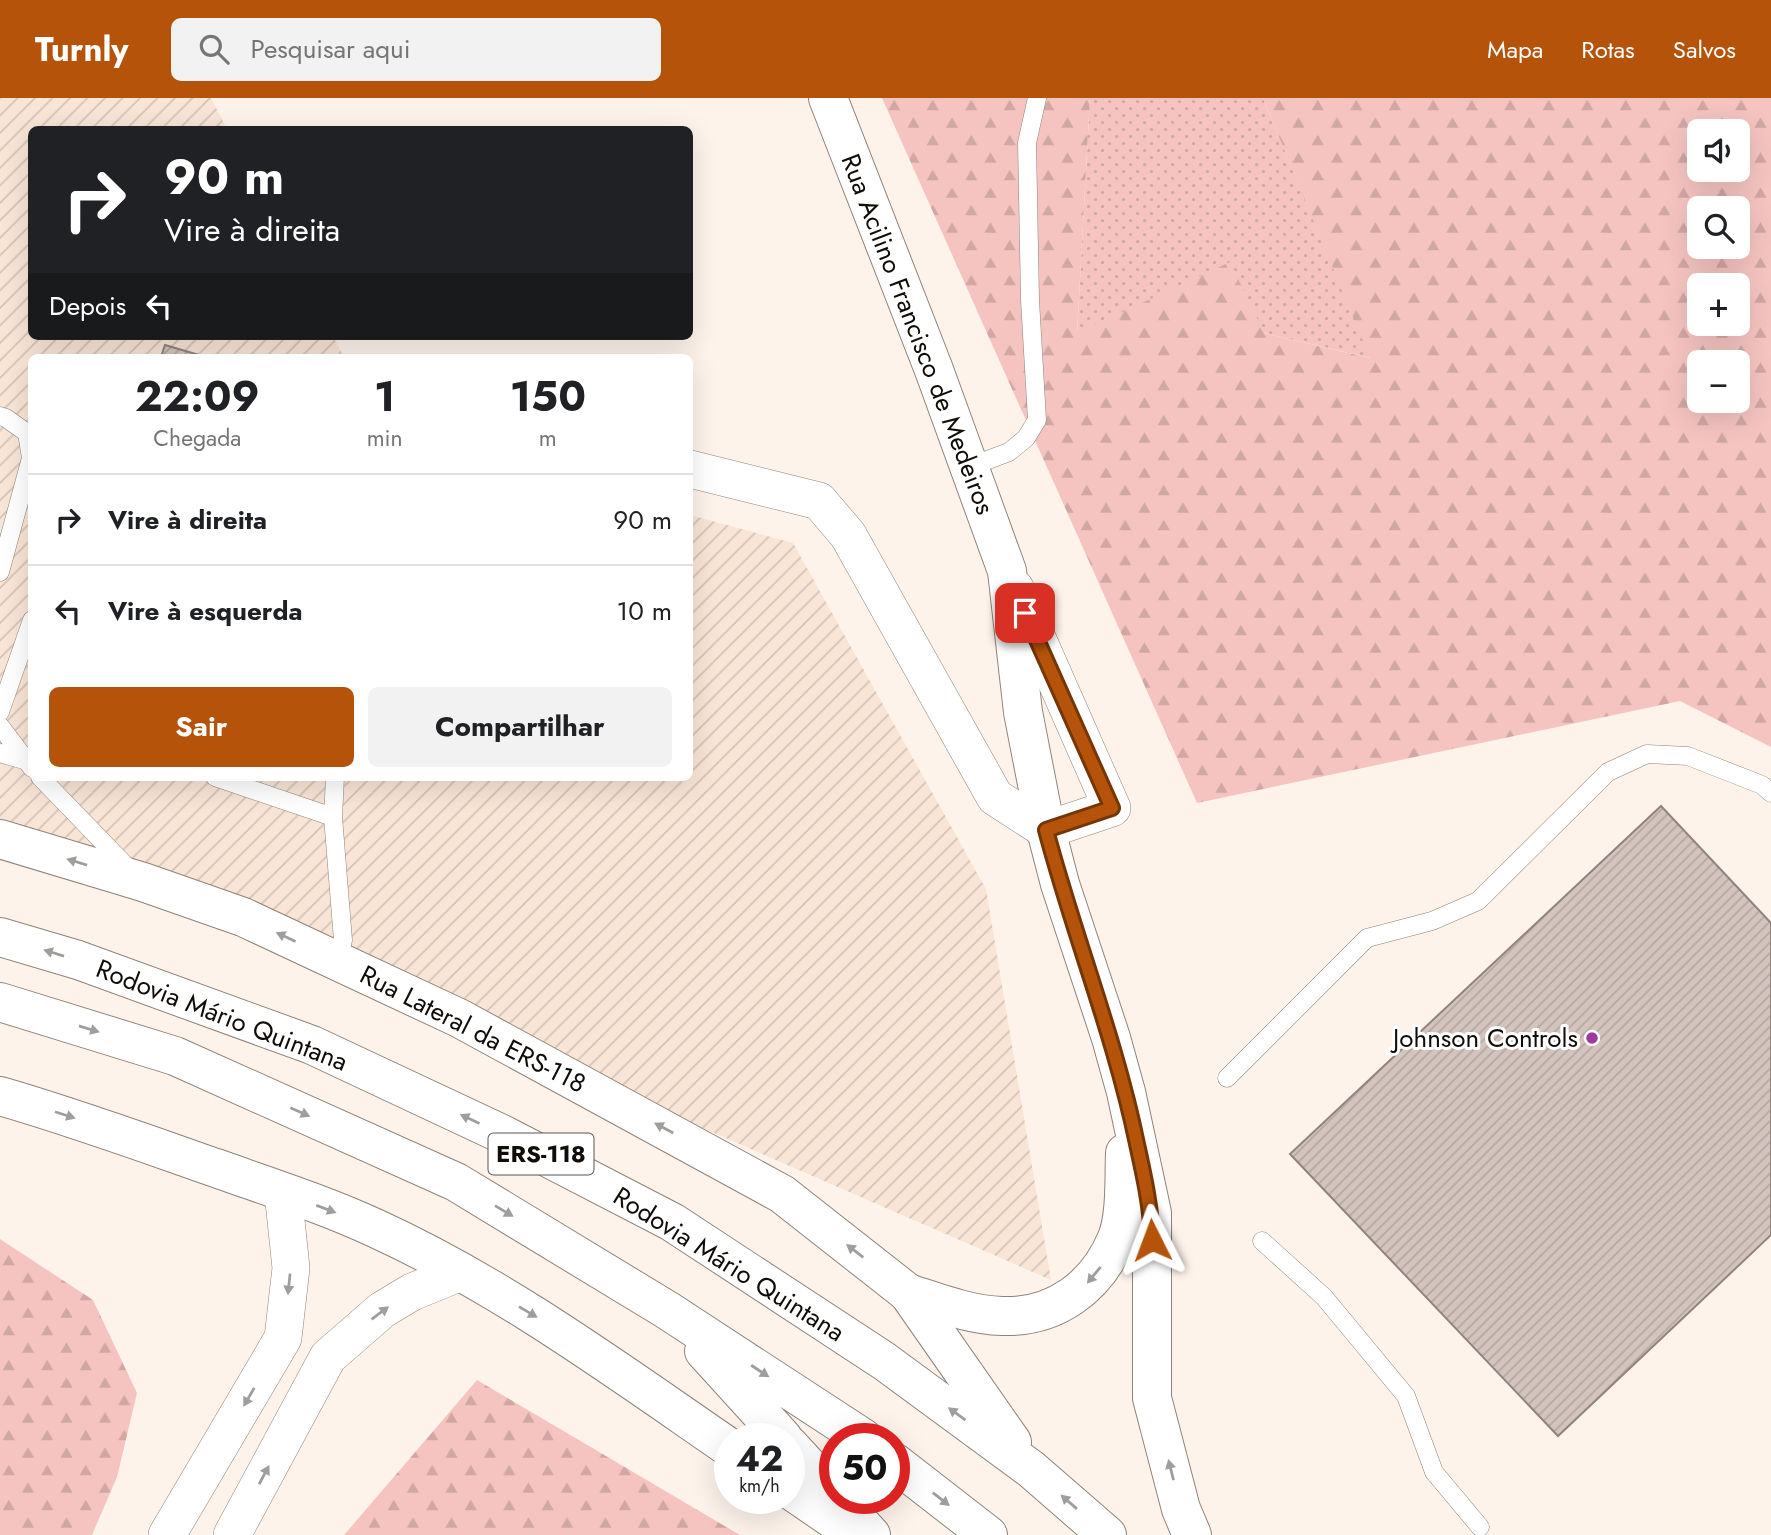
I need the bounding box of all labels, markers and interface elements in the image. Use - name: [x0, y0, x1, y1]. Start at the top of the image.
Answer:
- search box: [171, 18, 661, 81]
- text: Turnly: [35, 26, 129, 73]
- icon: search: [195, 30, 233, 68]
- text: Pesquisar aqui: [251, 30, 411, 68]
- text: Mapa: [1487, 32, 1543, 67]
- text: Rotas: [1581, 32, 1635, 67]
- text: Salvos: [1673, 32, 1736, 67]
- map controls: [1687, 119, 1750, 413]
- button: sound: [1687, 119, 1750, 182]
- text: 90 m: [164, 142, 284, 212]
- street label: Rua Acilino Francisco de Medeiros: [832, 148, 1004, 520]
- icon: right: [49, 154, 140, 245]
- button: search: [1687, 196, 1750, 259]
- text: Vire à direita: [164, 207, 340, 253]
- button: +: [1687, 273, 1750, 336]
- text: Depois: [49, 287, 126, 325]
- icon: left: [140, 287, 178, 325]
- button: −: [1687, 350, 1750, 413]
- text: 22:09: [135, 366, 260, 427]
- text: 1: [374, 366, 395, 427]
- text: 150: [510, 366, 586, 427]
- text: Chegada: [153, 421, 241, 455]
- text: min: [367, 421, 403, 455]
- text: m: [539, 421, 557, 455]
- icon: right: [49, 501, 87, 539]
- text: Vire à direita: [108, 501, 267, 539]
- text: 90 m: [613, 501, 672, 539]
- pin: [995, 583, 1055, 643]
- icon: left: [49, 592, 87, 630]
- text: Vire à esquerda: [108, 592, 303, 630]
- text: 10 m: [617, 592, 672, 630]
- icon: arrive: [1006, 594, 1044, 632]
- button: Sair: [49, 687, 354, 767]
- button: Compartilhar: [368, 687, 672, 767]
- one-way arrow: [67, 857, 88, 867]
- one-way arrow: [276, 931, 297, 942]
- one-way arrow: [44, 948, 65, 958]
- street label: Rodovia Mário Quintana: [91, 949, 353, 1081]
- street label: Rua Lateral da ERS-118: [354, 956, 592, 1102]
- place label: Johnson Controls: [1390, 1019, 1578, 1057]
- one-way arrow: [78, 1025, 99, 1035]
- marker: Johnson Controls: [1584, 1030, 1600, 1046]
- one-way arrow: [290, 1106, 310, 1118]
- one-way arrow: [55, 1111, 76, 1121]
- one-way arrow: [460, 1113, 480, 1125]
- one-way arrow: [654, 1123, 674, 1134]
- road number: ERS-118: [489, 1134, 594, 1174]
- street label: Rodovia Mário Quintana: [606, 1177, 852, 1351]
- one-way arrow: [315, 1203, 336, 1214]
- position arrow: [1115, 1203, 1189, 1277]
- one-way arrow: [495, 1205, 514, 1218]
- one-way arrow: [846, 1244, 864, 1259]
- one-way arrow: [1087, 1266, 1102, 1284]
- one-way arrow: [283, 1273, 294, 1295]
- one-way arrow: [370, 1305, 388, 1320]
- one-way arrow: [518, 1305, 538, 1317]
- one-way arrow: [750, 1364, 769, 1377]
- one-way arrow: [243, 1387, 255, 1406]
- one-way arrow: [948, 1407, 966, 1421]
- speed limit sign: 50: [819, 1423, 910, 1514]
- text: 42: [736, 1434, 783, 1484]
- one-way arrow: [1165, 1459, 1176, 1481]
- one-way arrow: [259, 1465, 270, 1485]
- text: km/h: [739, 1473, 780, 1499]
- one-way arrow: [932, 1491, 950, 1505]
- one-way arrow: [1060, 1494, 1078, 1510]

